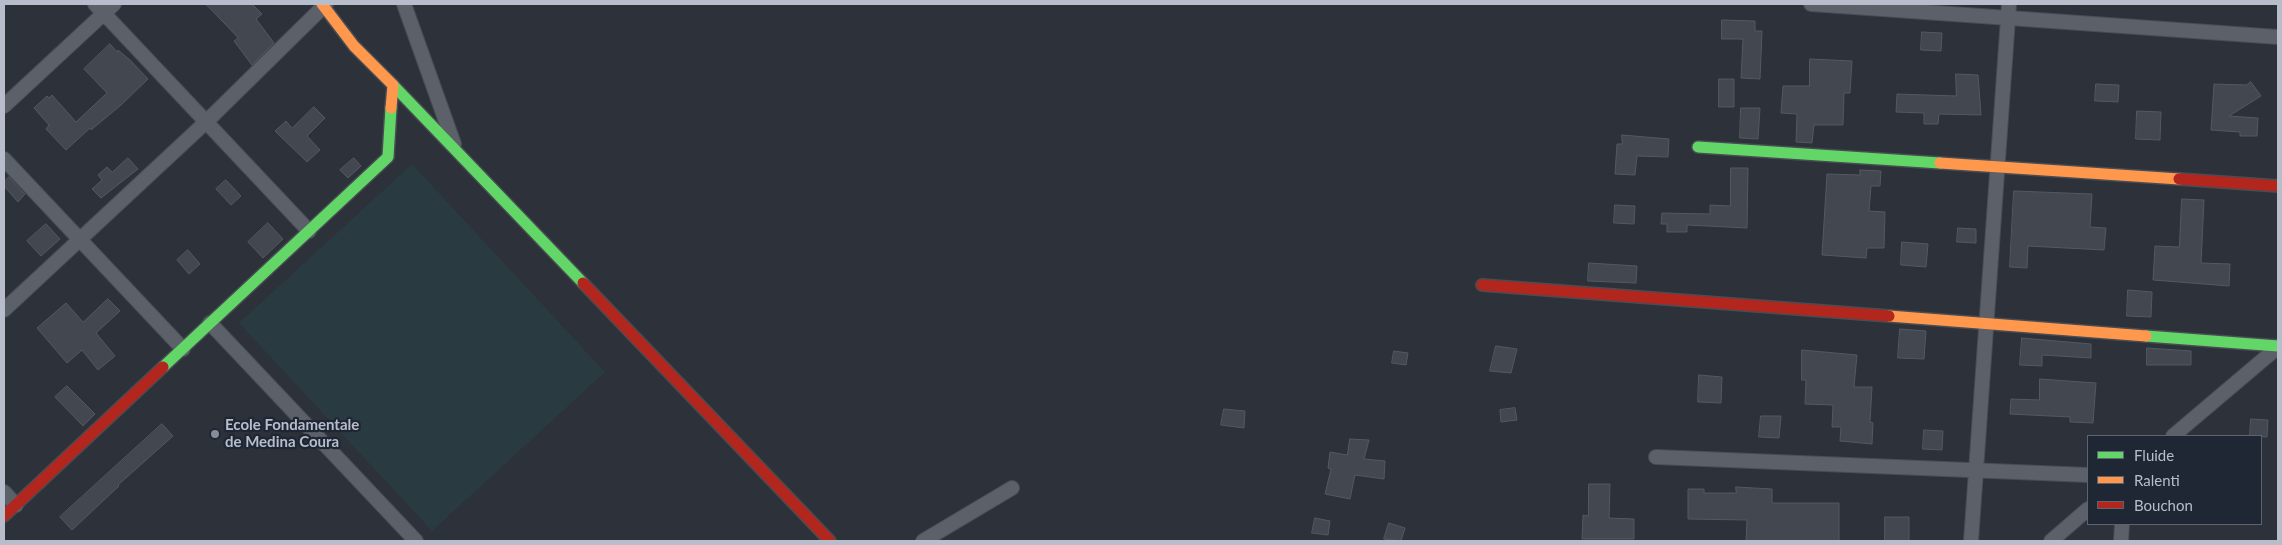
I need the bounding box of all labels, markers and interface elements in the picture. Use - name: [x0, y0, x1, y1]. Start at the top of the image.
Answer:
- place label: Ecole Fondamentale de Medina Coura: [225, 416, 359, 451]
- marker: Ecole Fondamentale de Medina Coura: [209, 428, 221, 440]
- legend: [2087, 435, 2262, 525]
- text: Fluide: [2134, 446, 2174, 464]
- text: Ralenti: [2134, 471, 2180, 489]
- text: Bouchon: [2134, 496, 2193, 514]

